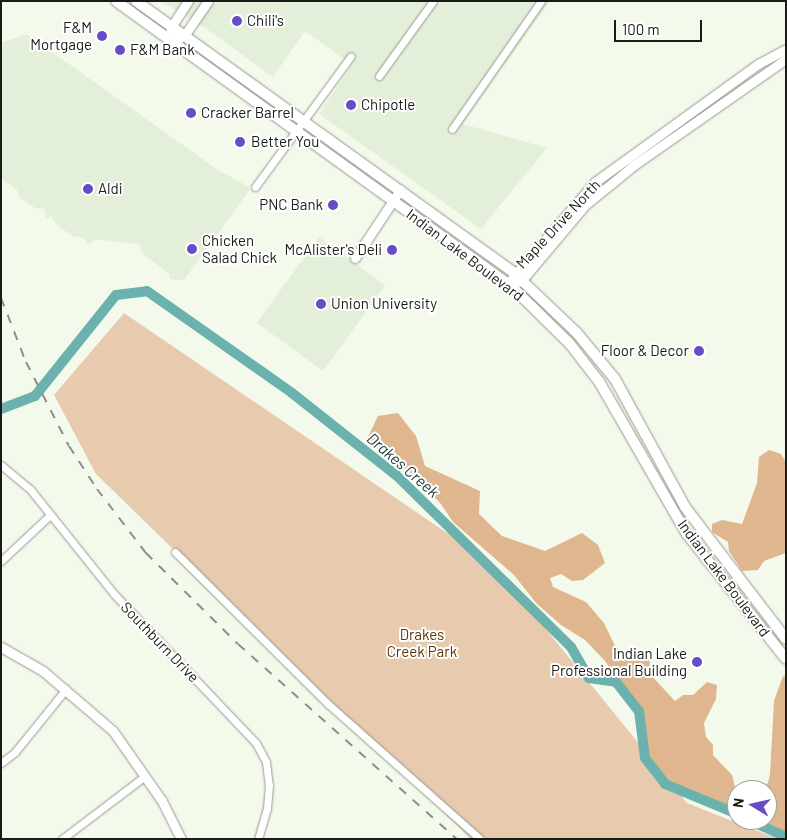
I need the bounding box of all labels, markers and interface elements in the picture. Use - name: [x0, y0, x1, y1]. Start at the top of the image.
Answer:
- scale bar: [617, 10, 704, 42]
- place label: Chili's: [247, 12, 284, 30]
- marker: Chili's: [231, 15, 243, 27]
- place label: F&M Mortgage: [30, 18, 92, 53]
- text: 100 m: [622, 20, 660, 38]
- marker: F&M Mortgage: [96, 30, 108, 42]
- place label: F&M Bank: [130, 41, 195, 59]
- marker: F&M Bank: [114, 44, 126, 56]
- place label: Chipotle: [361, 96, 415, 114]
- marker: Chipotle: [345, 99, 357, 111]
- place label: Cracker Barrel: [201, 104, 294, 122]
- marker: Cracker Barrel: [185, 107, 197, 119]
- place label: Better You: [251, 133, 319, 151]
- marker: Better You: [233, 135, 247, 149]
- street label: Maple Drive North: [512, 176, 604, 272]
- place label: Aldi: [98, 180, 123, 198]
- marker: Aldi: [82, 183, 94, 195]
- place label: PNC Bank: [259, 196, 323, 214]
- marker: PNC Bank: [327, 199, 339, 211]
- street label: Indian Lake Boulevard: [403, 205, 527, 305]
- place label: Chicken Salad Chick: [202, 231, 277, 266]
- place label: McAlister's Deli: [284, 241, 382, 259]
- marker: Chicken Salad Chick: [186, 243, 198, 255]
- marker: McAlister's Deli: [386, 244, 398, 256]
- place label: Union University: [331, 295, 437, 313]
- marker: Union University: [315, 298, 327, 310]
- place label: Floor & Decor: [601, 342, 689, 360]
- marker: Floor & Decor: [693, 345, 705, 357]
- water label: Drakes Creek: [363, 429, 443, 501]
- street label: Indian Lake Boulevard: [674, 516, 774, 640]
- street label: Southburn Drive: [117, 598, 203, 686]
- park label: Drakes Creek Park: [387, 625, 457, 660]
- place label: Indian Lake Professional Building: [551, 644, 687, 679]
- marker: Indian Lake Professional Building: [691, 656, 703, 668]
- north arrow: [727, 780, 777, 830]
- text: N: [729, 797, 747, 809]

